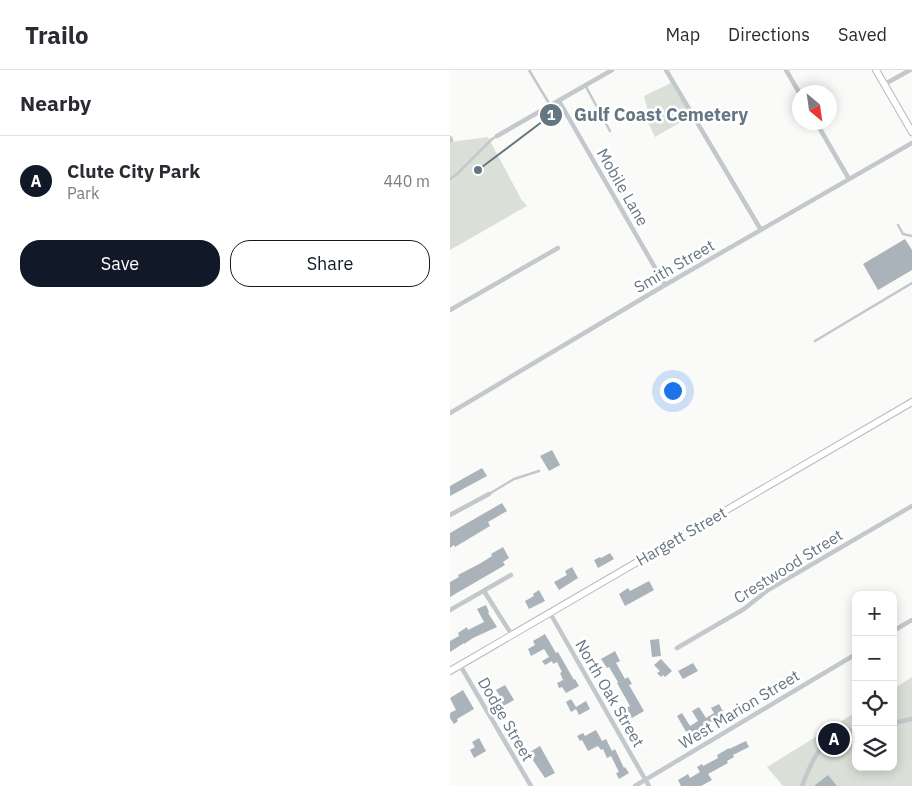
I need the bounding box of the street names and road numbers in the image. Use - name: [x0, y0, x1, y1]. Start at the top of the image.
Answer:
- street label: Mobile Lane: [593, 145, 653, 230]
- street label: Smith Street: [630, 235, 718, 297]
- street label: Hargett Street: [632, 502, 730, 570]
- street label: Crestwood Street: [730, 524, 846, 608]
- street label: North Oak Street: [571, 636, 649, 750]
- street label: West Marion Street: [675, 665, 803, 753]
- street label: Dodge Street: [474, 673, 538, 765]

